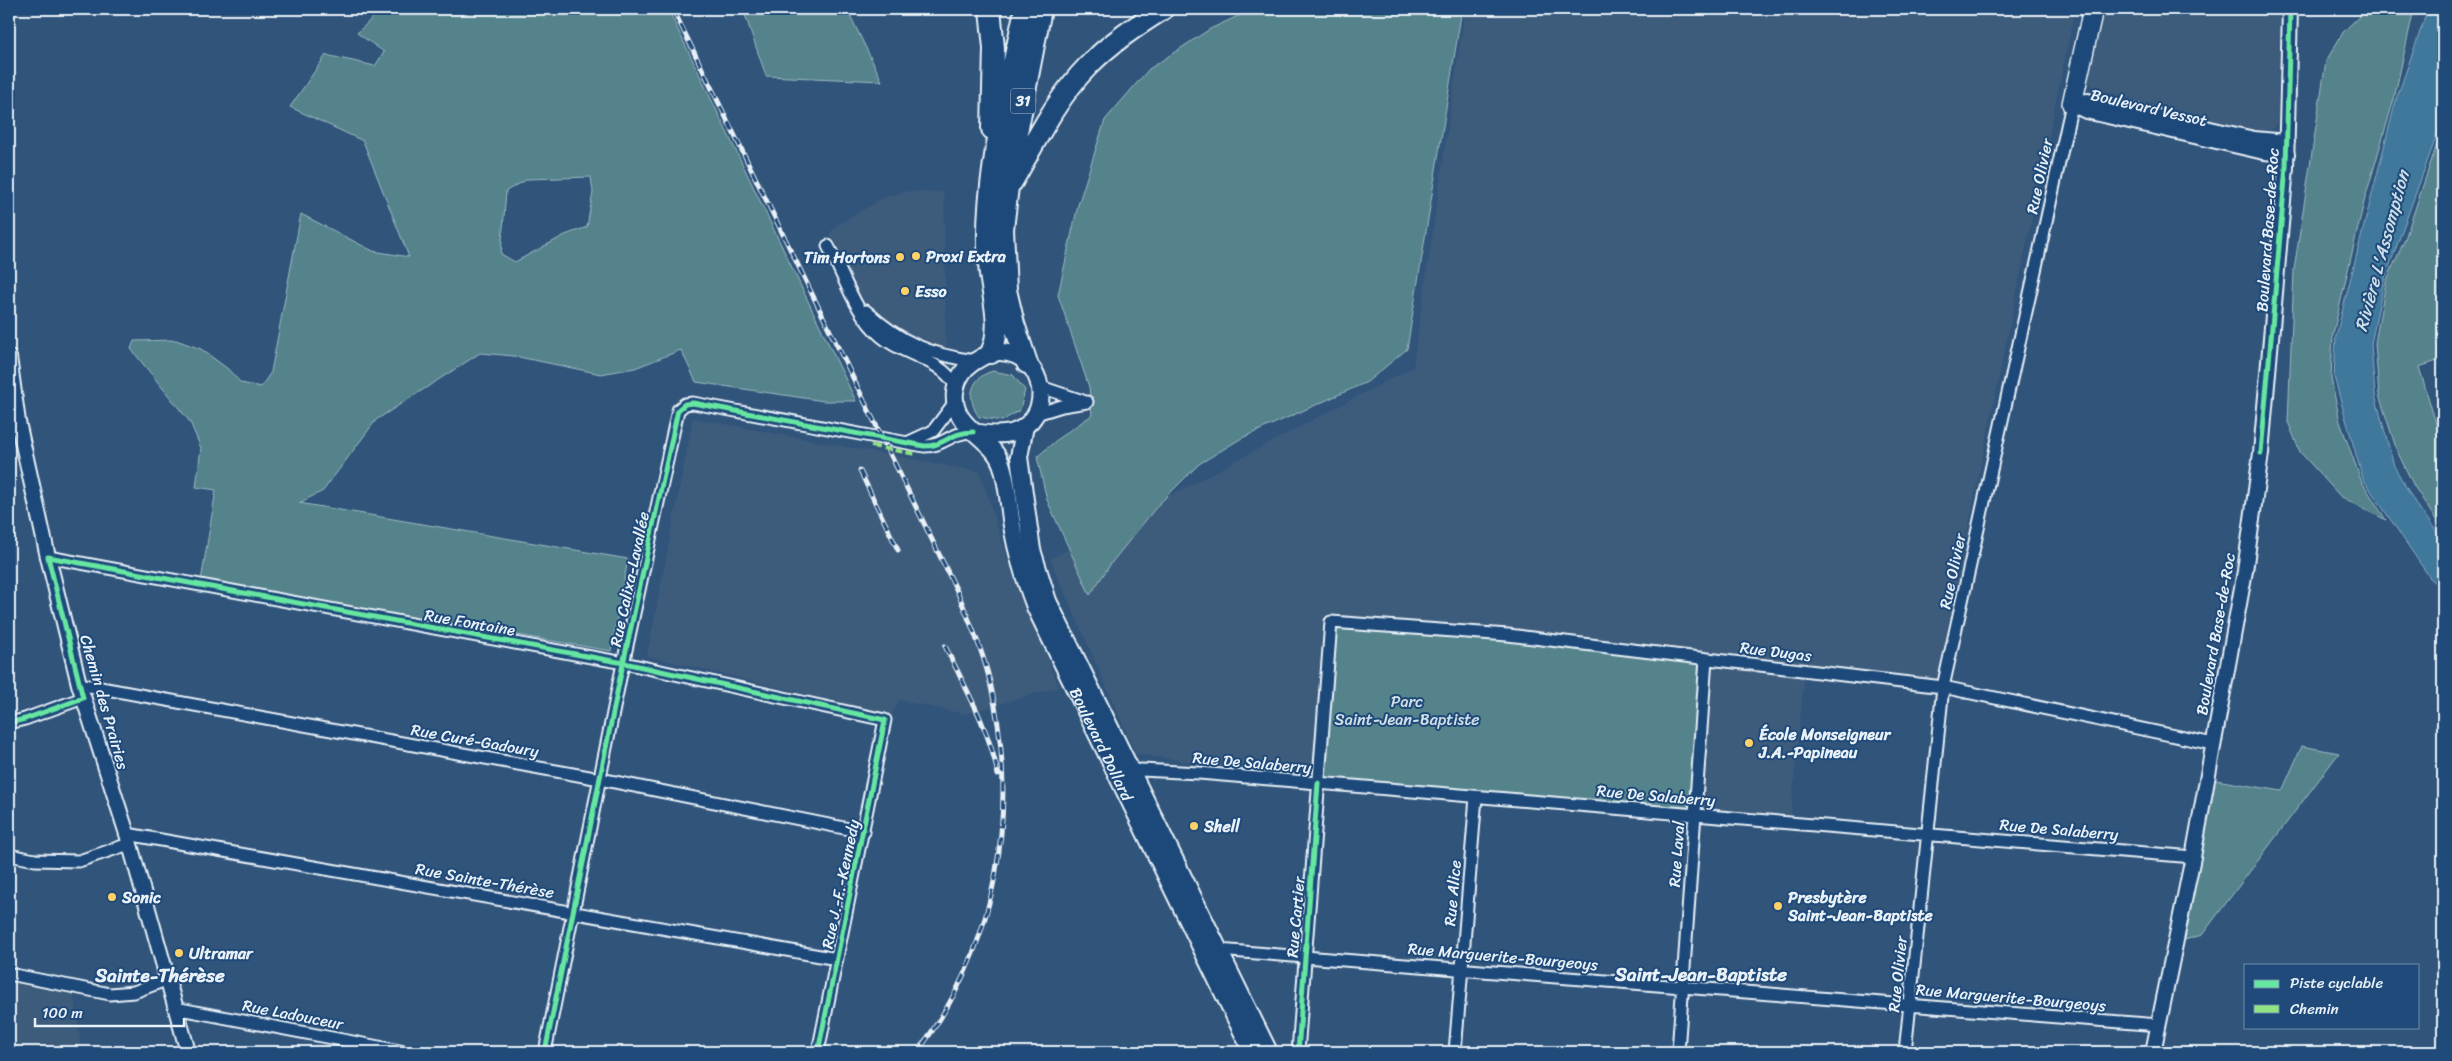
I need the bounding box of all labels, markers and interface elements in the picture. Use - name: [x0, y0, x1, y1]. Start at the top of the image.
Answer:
- street label: Boulevard Vessot: [2088, 80, 2210, 135]
- road number: 31: [1010, 88, 1036, 114]
- street label: Rue Olivier: [2017, 134, 2062, 217]
- street label: Boulevard Base-de-Roc: [2247, 147, 2288, 313]
- water label: Rivière L'Assomption: [2345, 165, 2419, 335]
- place label: Proxi Extra: [926, 242, 1007, 271]
- place label: Tim Hortons: [804, 243, 891, 272]
- marker: Proxi Extra: [910, 250, 922, 262]
- marker: Tim Hortons: [894, 251, 906, 263]
- place label: Esso: [915, 277, 948, 306]
- marker: Esso: [899, 285, 911, 297]
- street label: Rue Calixa-Lavallée: [601, 509, 658, 649]
- street label: Rue Olivier: [1930, 529, 1975, 612]
- street label: Boulevard Base-de-Roc: [2187, 551, 2244, 717]
- street label: Rue Fontaine: [422, 600, 518, 645]
- street label: Chemin des Prairies: [71, 631, 138, 774]
- street label: Rue Dugas: [1738, 633, 1814, 670]
- street label: Boulevard Dollard: [1061, 682, 1142, 807]
- park label: Parc Saint-Jean-Baptiste: [1335, 687, 1479, 734]
- street label: Rue Curé-Gadoury: [409, 715, 542, 766]
- place label: École Monseigneur J.A.-Papineau: [1758, 720, 1892, 767]
- marker: École Monseigneur J.A.-Papineau: [1743, 737, 1755, 749]
- street label: Rue De Salaberry: [1191, 743, 1313, 782]
- street label: Rue De Salaberry: [1595, 776, 1717, 815]
- street label: Rue De Salaberry: [1998, 810, 2120, 849]
- place label: Shell: [1203, 812, 1241, 841]
- street label: Rue J.-F.-Kennedy: [813, 816, 868, 951]
- marker: Shell: [1188, 820, 1200, 832]
- street label: Rue Laval: [1660, 820, 1693, 888]
- street label: Rue Sainte-Thérèse: [413, 854, 557, 907]
- street label: Rue Alice: [1435, 859, 1470, 927]
- street label: Rue Cartier: [1278, 874, 1314, 959]
- place label: Sonic: [121, 883, 161, 912]
- place label: Presbytère Saint-Jean-Baptiste: [1787, 883, 1934, 930]
- marker: Sonic: [106, 891, 118, 903]
- marker: Presbytère Saint-Jean-Baptiste: [1772, 900, 1784, 912]
- street label: Rue Olivier: [1879, 933, 1916, 1014]
- street label: Rue Marguerite-Bourgeoys: [1407, 934, 1600, 979]
- place label: Ultramar: [189, 939, 254, 968]
- marker: Ultramar: [173, 947, 185, 959]
- district label: Saint-Jean-Baptiste: [1614, 958, 1787, 991]
- district label: Sainte-Thérèse: [94, 959, 225, 992]
- legend: [2244, 964, 2420, 1028]
- text: Piste cyclable: [2290, 970, 2383, 996]
- street label: Rue Marguerite-Bourgeoys: [1915, 975, 2108, 1020]
- street label: Rue Ladouceur: [240, 991, 347, 1039]
- scale bar: [35, 996, 184, 1028]
- text: Chemin: [2290, 996, 2339, 1022]
- text: 100 m: [42, 1000, 83, 1026]

